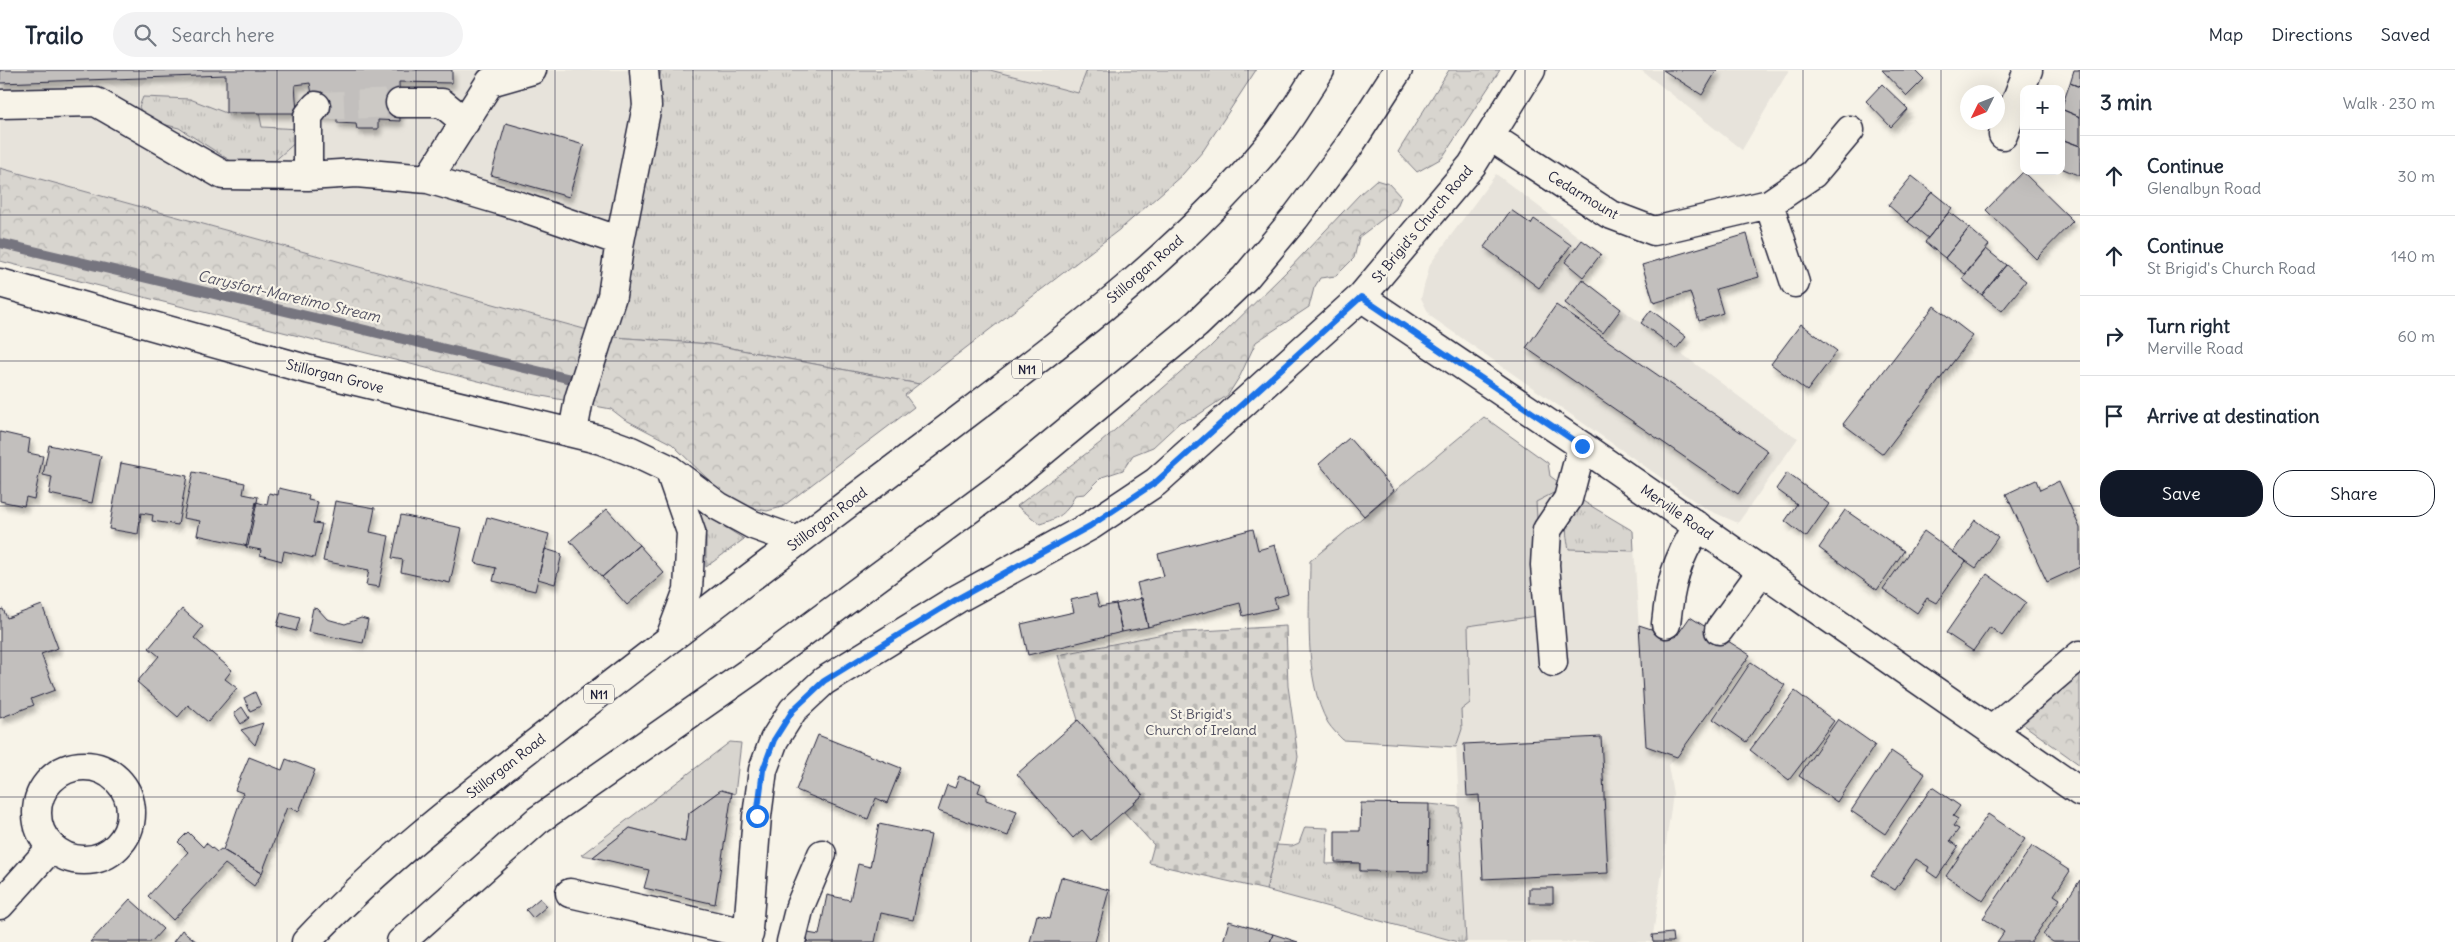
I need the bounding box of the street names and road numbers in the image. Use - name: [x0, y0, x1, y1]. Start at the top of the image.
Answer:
- street label: St Brigid's Church Road: [1368, 162, 1476, 286]
- street label: Cedarmount: [1544, 167, 1622, 223]
- street label: Stillorgan Road: [1103, 231, 1187, 307]
- street label: Stillorgan Grove: [284, 355, 386, 397]
- road number: N11: [1012, 360, 1042, 378]
- street label: Merville Road: [1637, 480, 1717, 544]
- street label: Stillorgan Road: [784, 483, 870, 555]
- road number: N11: [584, 684, 614, 704]
- street label: Stillorgan Road: [463, 730, 549, 802]

